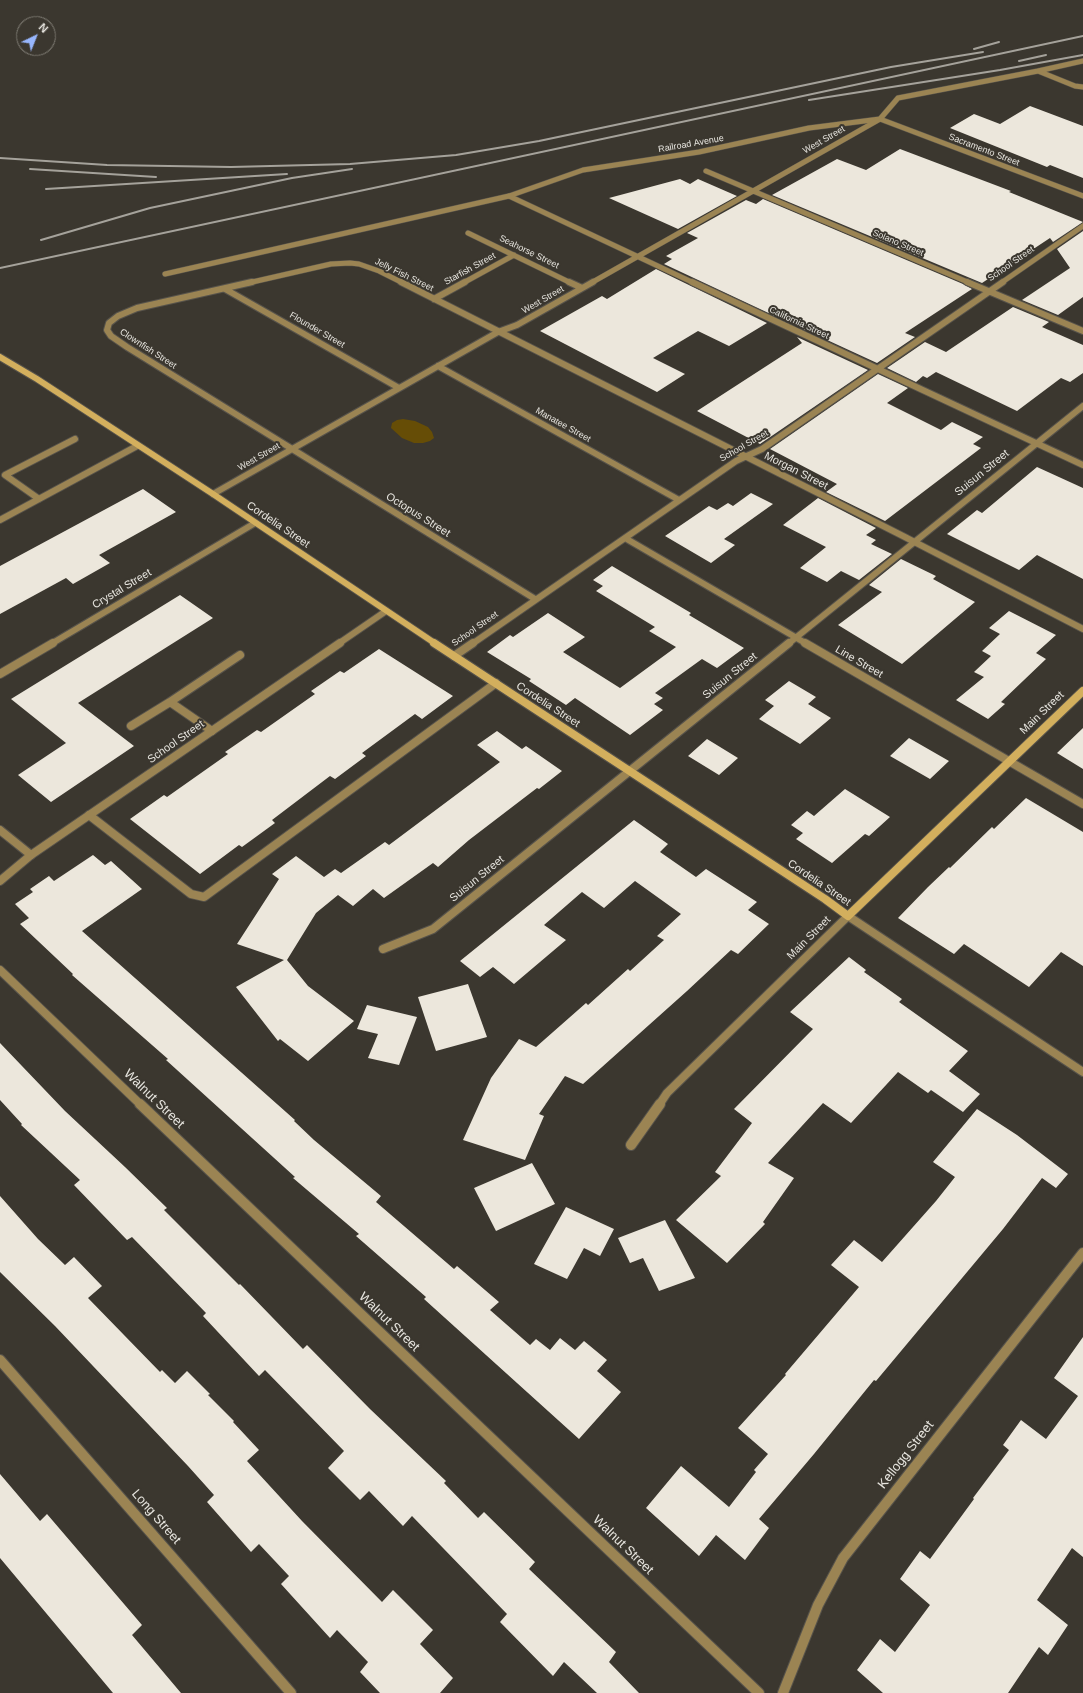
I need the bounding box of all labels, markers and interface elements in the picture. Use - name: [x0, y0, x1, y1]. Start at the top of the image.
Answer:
- north arrow: [16, 16, 56, 56]
- text: N: [36, 21, 50, 35]
- street label: West Street: [801, 124, 847, 156]
- street label: Sacramento Street: [947, 132, 1021, 168]
- street label: Railroad Avenue: [657, 133, 725, 155]
- street label: Solano Street: [871, 227, 925, 259]
- street label: Seahorse Street: [497, 233, 561, 271]
- street label: School Street: [986, 244, 1036, 284]
- street label: Starfish Street: [442, 250, 498, 288]
- street label: Jelly Fish Street: [373, 256, 435, 294]
- street label: West Street: [520, 284, 566, 316]
- street label: California Street: [767, 304, 831, 342]
- street label: Flounder Street: [287, 310, 347, 350]
- street label: Clownfish Street: [118, 327, 178, 371]
- street label: Manatee Street: [533, 405, 593, 445]
- street label: School Street: [718, 428, 770, 464]
- street label: West Street: [236, 441, 282, 473]
- street label: Suisun Street: [952, 447, 1012, 499]
- street label: Morgan Street: [762, 449, 830, 493]
- street label: Octopus Street: [383, 490, 453, 540]
- street label: Cordelia Street: [244, 499, 312, 551]
- street label: Crystal Street: [90, 566, 154, 612]
- street label: School Street: [450, 609, 500, 649]
- street label: Line Street: [833, 643, 885, 681]
- street label: Suisun Street: [700, 650, 760, 702]
- street label: Cordelia Street: [514, 679, 582, 731]
- street label: Main Street: [1017, 689, 1067, 737]
- street label: School Street: [145, 718, 207, 766]
- street label: Suisun Street: [447, 853, 507, 905]
- street label: Cordelia Street: [785, 857, 853, 909]
- street label: Main Street: [784, 913, 834, 963]
- street label: Walnut Street: [120, 1066, 188, 1132]
- street label: Walnut Street: [355, 1289, 423, 1355]
- street label: Kellogg Street: [875, 1418, 937, 1492]
- street label: Long Street: [128, 1487, 184, 1547]
- street label: Walnut Street: [589, 1512, 657, 1578]

